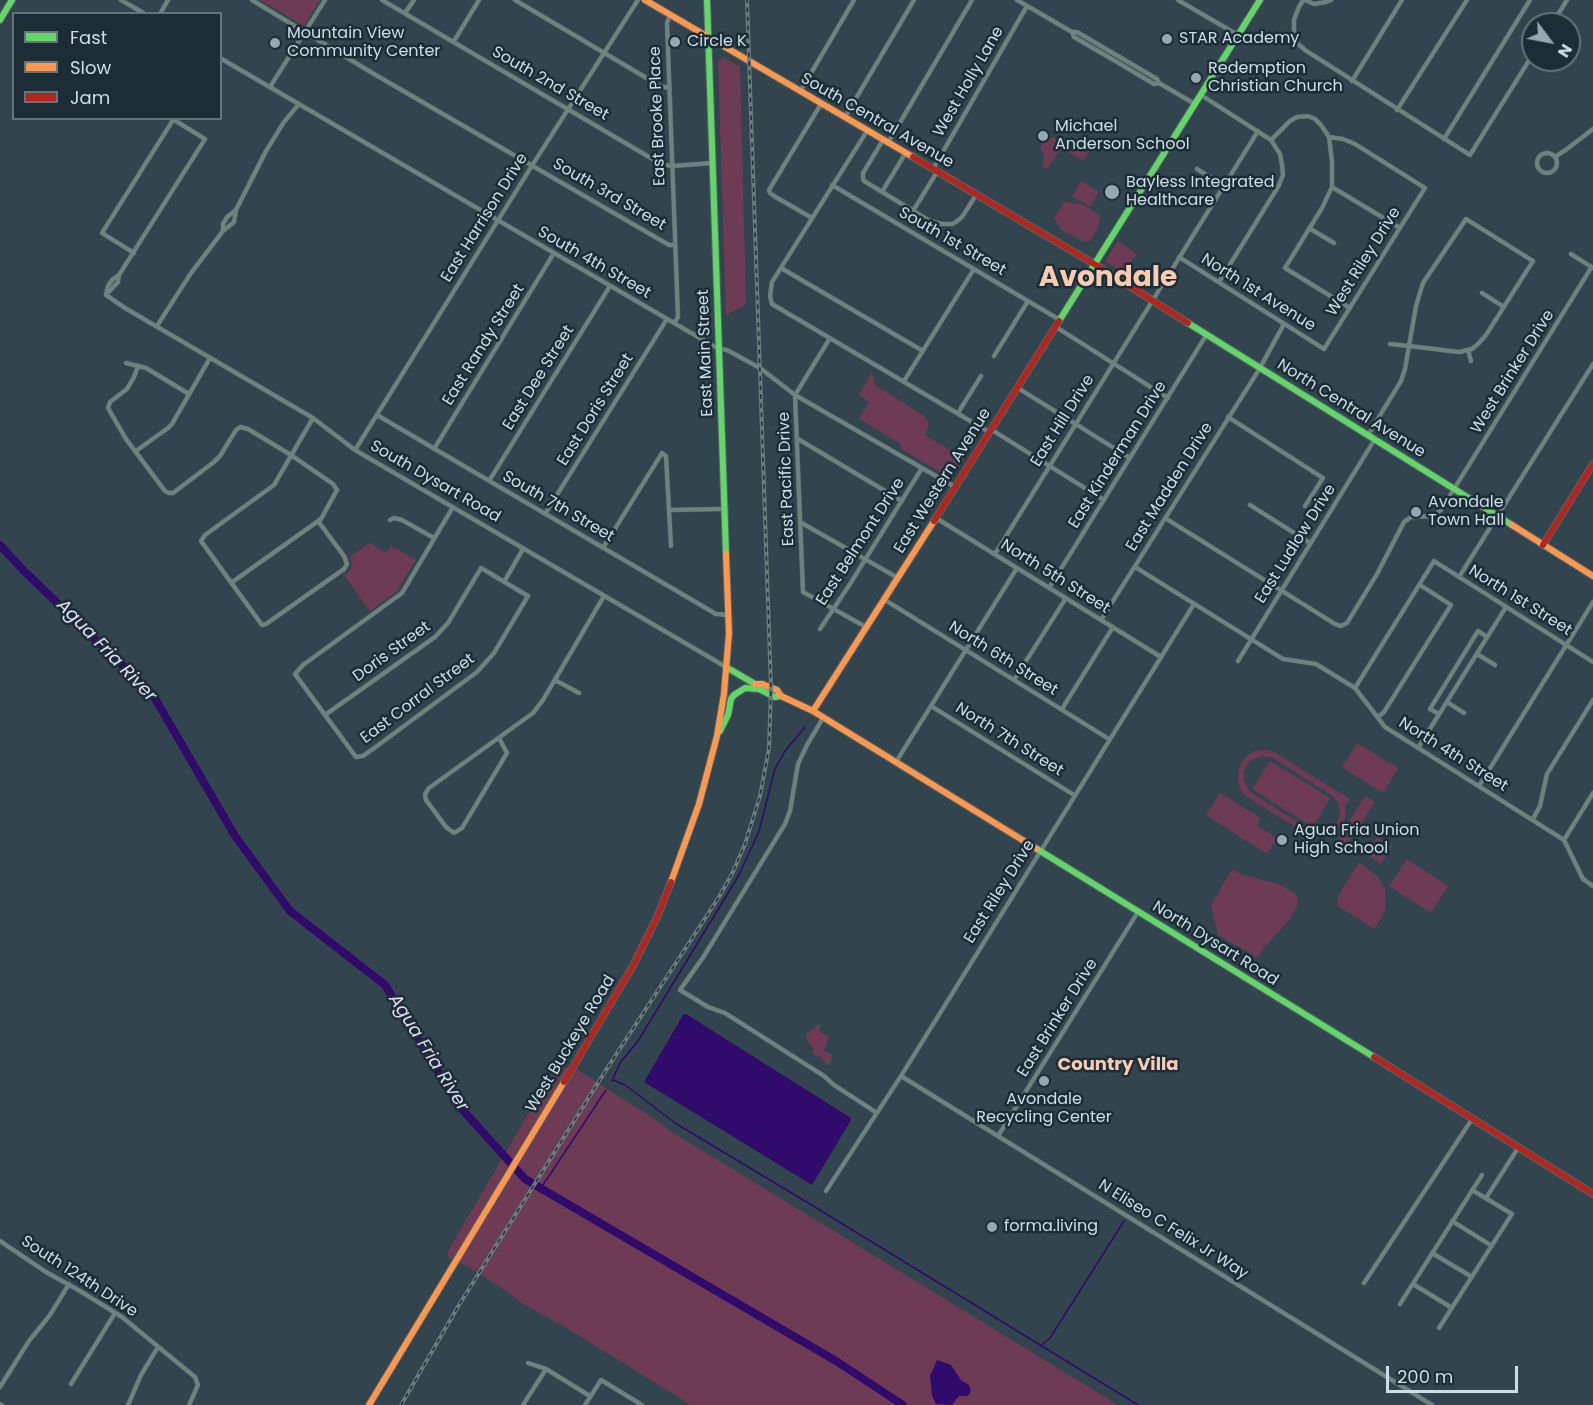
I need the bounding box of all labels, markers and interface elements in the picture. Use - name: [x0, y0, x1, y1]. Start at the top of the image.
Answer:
- legend: [12, 12, 222, 120]
- north arrow: [1521, 12, 1581, 72]
- street label: West Holly Lane: [930, 23, 1008, 141]
- place label: Mountain View Community Center: [287, 24, 440, 62]
- text: Fast: [70, 25, 107, 50]
- place label: STAR Academy: [1179, 29, 1299, 49]
- place label: Circle K: [687, 32, 747, 52]
- marker: STAR Academy: [1160, 32, 1174, 46]
- marker: Circle K: [668, 35, 682, 49]
- marker: Mountain View Community Center: [268, 36, 282, 50]
- text: N: [1552, 40, 1578, 62]
- street label: South 2nd Street: [488, 43, 612, 125]
- street label: East Brooke Place: [646, 46, 670, 186]
- text: Slow: [70, 55, 111, 80]
- place label: Redemption Christian Church: [1208, 59, 1343, 97]
- street label: South Central Avenue: [797, 69, 957, 173]
- marker: Redemption Christian Church: [1189, 71, 1203, 85]
- text: Jam: [70, 85, 110, 110]
- place label: Michael Anderson School: [1055, 117, 1190, 155]
- marker: Michael Anderson School: [1036, 129, 1050, 143]
- street label: East Harrison Drive: [438, 150, 532, 286]
- street label: South 3rd Street: [549, 155, 669, 235]
- place label: Bayless Integrated Healthcare: [1126, 173, 1275, 211]
- marker: Bayless Integrated Healthcare: [1103, 183, 1121, 201]
- street label: South 1st Street: [895, 204, 1009, 280]
- street label: West Riley Drive: [1323, 204, 1405, 320]
- street label: South 4th Street: [534, 223, 654, 303]
- street label: North 1st Avenue: [1197, 250, 1319, 336]
- district label: Avondale: [1039, 262, 1177, 296]
- street label: East Randy Street: [439, 281, 529, 409]
- street label: East Main Street: [694, 289, 718, 417]
- street label: West Brinker Drive: [1467, 307, 1559, 437]
- street label: East Dee Street: [499, 322, 579, 434]
- street label: East Doris Street: [554, 350, 638, 470]
- street label: North Central Avenue: [1273, 355, 1429, 463]
- street label: East Hill Drive: [1027, 372, 1099, 470]
- street label: East Kinderman Drive: [1065, 378, 1171, 532]
- street label: East Western Avenue: [890, 405, 996, 557]
- street label: East Pacific Drive: [775, 411, 799, 547]
- street label: East Madden Drive: [1123, 419, 1217, 555]
- street label: South Dysart Road: [366, 437, 504, 527]
- street label: South 7th Street: [499, 467, 617, 547]
- street label: East Belmont Drive: [813, 475, 909, 609]
- street label: East Ludlow Drive: [1252, 481, 1340, 607]
- place label: Avondale Town Hall: [1428, 493, 1504, 531]
- marker: Avondale Town Hall: [1409, 505, 1423, 519]
- street label: North 5th Street: [997, 536, 1113, 618]
- street label: North 1st Street: [1465, 562, 1575, 640]
- water label: Agua Fria River: [52, 595, 160, 707]
- street label: Doris Street: [350, 618, 434, 686]
- street label: North 6th Street: [945, 618, 1061, 700]
- street label: East Corral Street: [357, 650, 479, 748]
- street label: North 7th Street: [951, 699, 1067, 781]
- street label: North 4th Street: [1395, 714, 1511, 796]
- place label: Agua Fria Union High School: [1294, 821, 1419, 859]
- marker: Agua Fria Union High School: [1275, 833, 1289, 847]
- street label: East Riley Drive: [960, 837, 1040, 947]
- street label: North Dysart Road: [1148, 897, 1282, 991]
- street label: East Brinker Drive: [1014, 955, 1102, 1081]
- street label: West Buckeye Road: [522, 972, 620, 1116]
- water label: Agua Fria River: [383, 990, 473, 1116]
- district label: Country Villa: [1058, 1054, 1178, 1076]
- marker: Avondale Recycling Center: [1037, 1074, 1051, 1088]
- place label: Avondale Recycling Center: [976, 1090, 1112, 1128]
- street label: N Eliseo C Felix Jr Way: [1095, 1176, 1251, 1284]
- place label: forma.living: [1004, 1217, 1098, 1237]
- marker: forma.living: [985, 1220, 999, 1234]
- street label: South 124th Drive: [17, 1232, 141, 1322]
- scale bar: [1389, 1354, 1521, 1392]
- text: 200 m: [1397, 1364, 1453, 1389]

